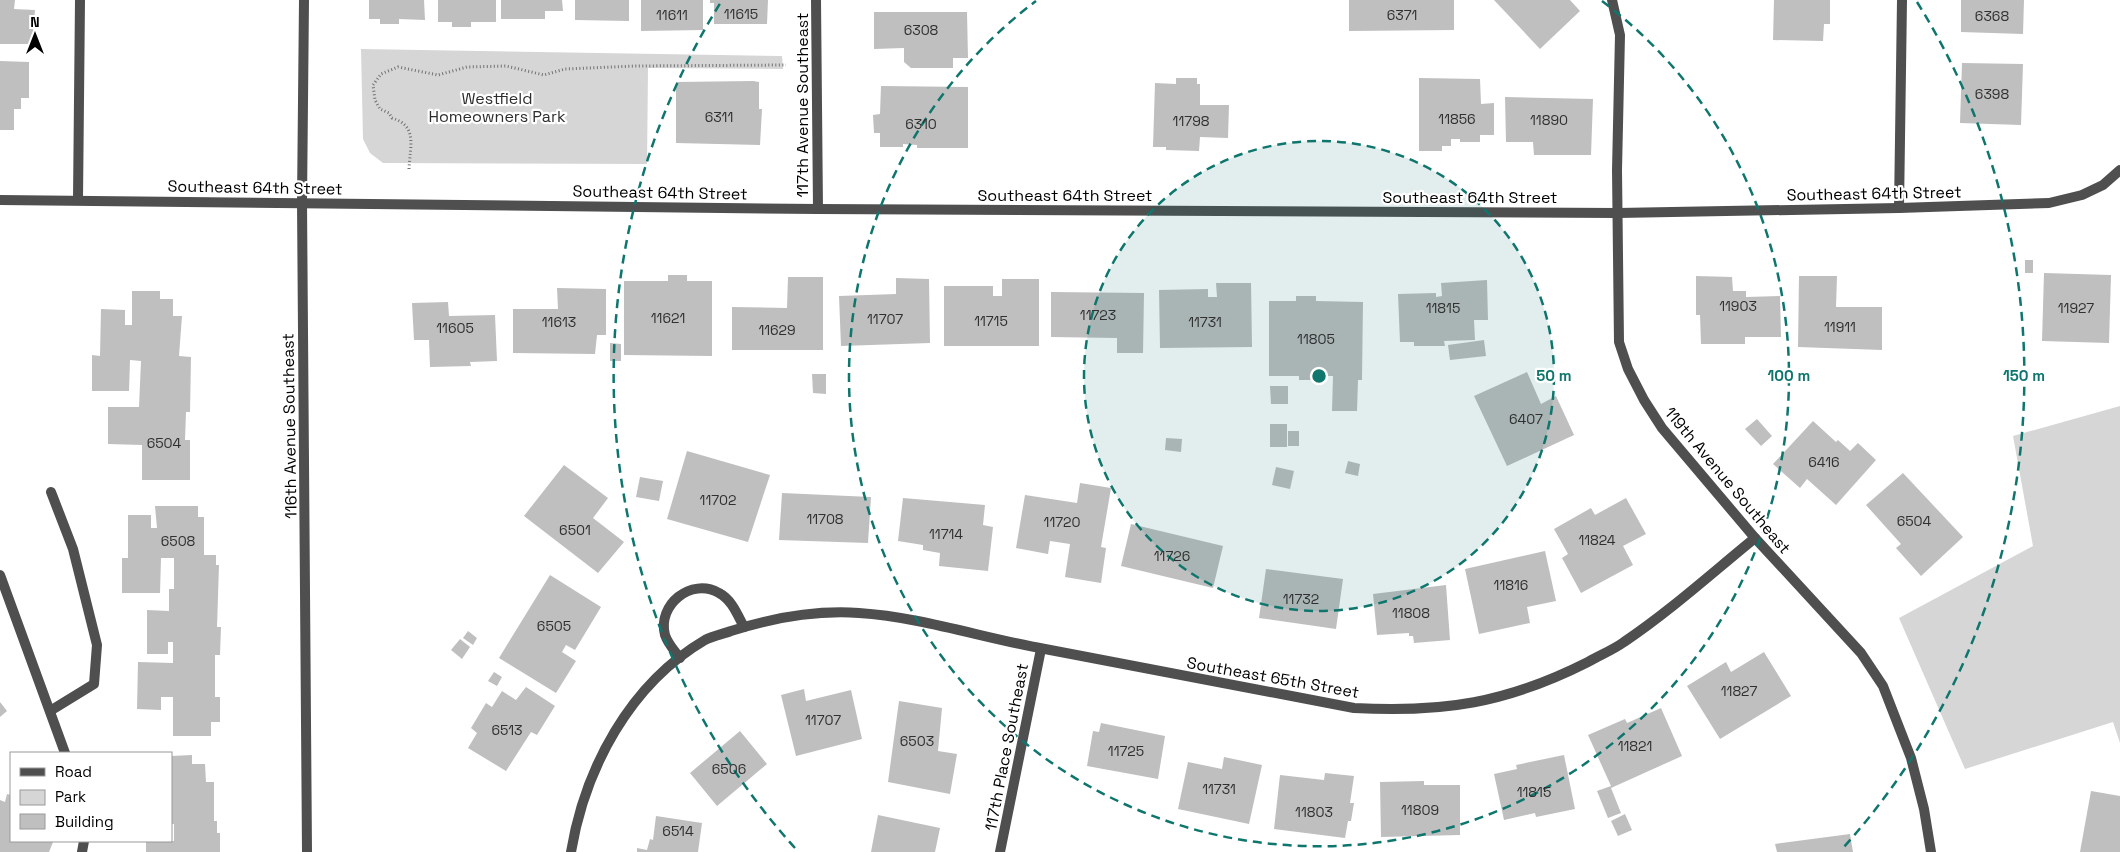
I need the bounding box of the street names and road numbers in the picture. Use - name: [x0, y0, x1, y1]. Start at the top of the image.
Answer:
- street label: 117th Avenue Southeast: [792, 13, 813, 197]
- street label: Southeast 64th Street: [167, 175, 343, 200]
- street label: Southeast 64th Street: [572, 180, 748, 205]
- street label: Southeast 64th Street: [1786, 181, 1962, 206]
- street label: Southeast 64th Street: [978, 185, 1152, 206]
- street label: Southeast 64th Street: [1383, 187, 1557, 208]
- street label: 116th Avenue Southeast: [277, 333, 302, 519]
- street label: 119th Avenue Southeast: [1660, 402, 1795, 558]
- street label: Southeast 65th Street: [1185, 652, 1361, 703]
- street label: 117th Place Southeast: [980, 662, 1033, 833]

